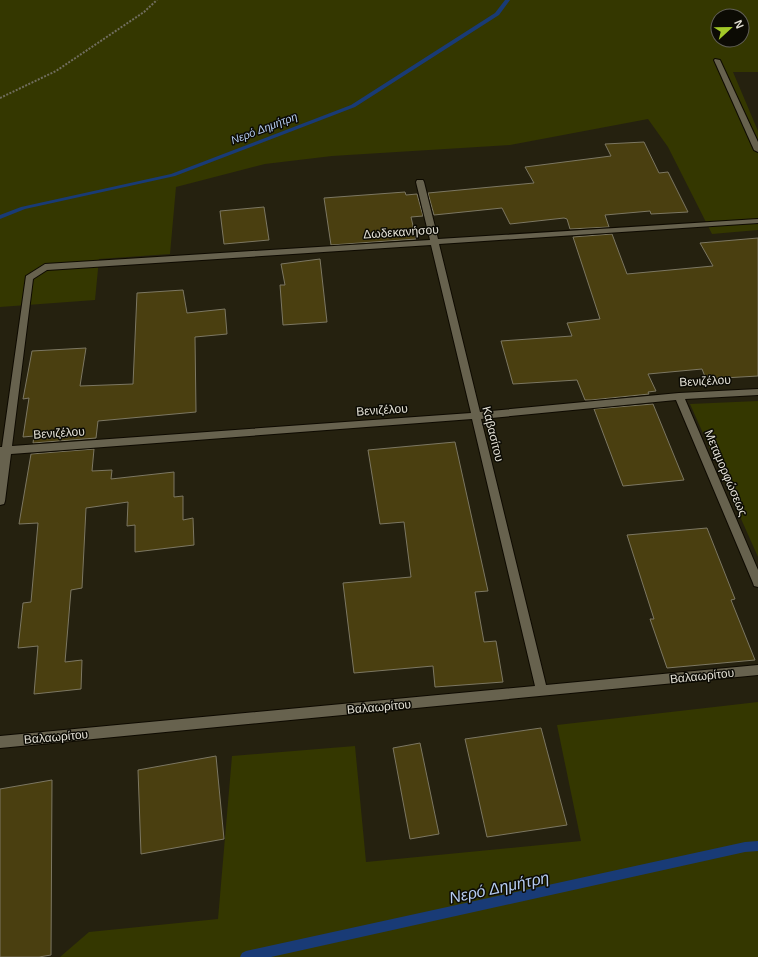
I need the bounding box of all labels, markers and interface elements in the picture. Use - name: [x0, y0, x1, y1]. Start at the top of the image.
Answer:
- north arrow: [710, 8, 750, 48]
- text: N: [732, 18, 746, 30]
- water label: Νερό Δημήτρη: [229, 110, 299, 146]
- street label: Δωδεκανήσου: [363, 222, 439, 242]
- street label: Βενιζέλου: [679, 373, 731, 389]
- street label: Βενιζέλου: [356, 401, 408, 419]
- street label: Καβασίτου: [479, 405, 507, 463]
- street label: Βενιζέλου: [33, 424, 85, 442]
- street label: Μεταμορφώσεως: [702, 428, 751, 518]
- street label: Βαλαωρίτου: [669, 666, 735, 686]
- street label: Βαλαωρίτου: [346, 697, 412, 717]
- street label: Βαλαωρίτου: [23, 727, 89, 747]
- water label: Νερό Δημήτρη: [448, 869, 551, 906]

